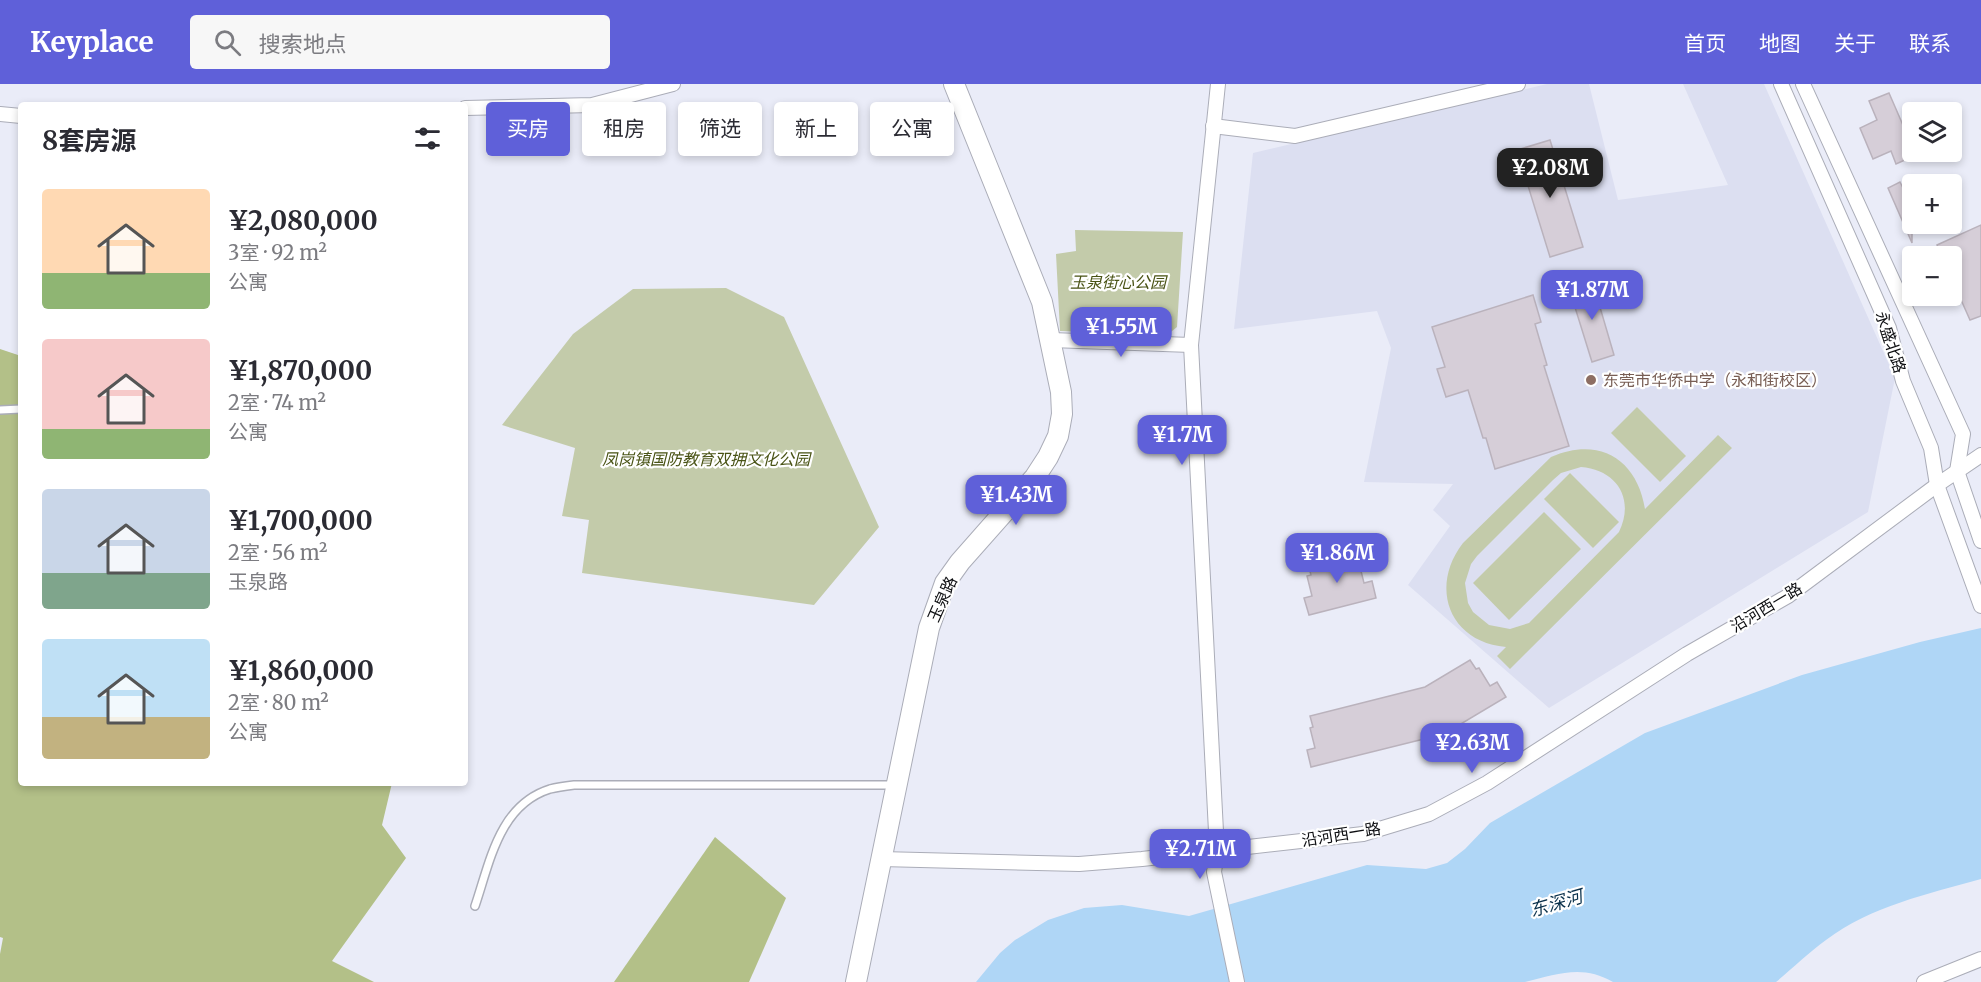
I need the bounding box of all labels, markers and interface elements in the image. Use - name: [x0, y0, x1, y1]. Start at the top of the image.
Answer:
- search box: [190, 15, 610, 69]
- text: Keyplace: [30, 24, 154, 60]
- icon: search: [211, 26, 244, 59]
- text: 搜索地点: [259, 30, 347, 58]
- text: 首页: [1684, 30, 1726, 57]
- text: 地图: [1759, 30, 1801, 57]
- text: 关于: [1834, 30, 1876, 57]
- text: 联系: [1909, 30, 1951, 57]
- chip: 买房: [486, 102, 570, 156]
- chip: 租房: [582, 102, 666, 156]
- chip: 筛选: [678, 102, 762, 156]
- chip: 新上: [774, 102, 858, 156]
- chip: 公寓: [870, 102, 954, 156]
- map controls: [1902, 102, 1962, 306]
- button: layers: [1902, 102, 1962, 162]
- icon: filters: [411, 122, 444, 155]
- text: 8套房源: [42, 124, 136, 157]
- pin: ¥2.08M: [1501, 148, 1599, 199]
- text: ¥2.08M: [1511, 155, 1589, 180]
- button: +: [1902, 174, 1962, 234]
- text: ¥2,080,000: [228, 204, 378, 237]
- icon: home: [90, 213, 162, 285]
- text: 3室 · 92 m²: [228, 240, 327, 265]
- button: −: [1902, 246, 1962, 306]
- text: 公寓: [228, 269, 268, 294]
- pin: ¥1.87M: [1543, 270, 1641, 321]
- park label: 玉泉街心公园: [1070, 272, 1168, 292]
- text: ¥1.87M: [1555, 277, 1629, 302]
- pin: ¥1.55M: [1072, 307, 1170, 358]
- street label: 永盛北路: [1872, 308, 1910, 376]
- text: ¥1.55M: [1085, 314, 1157, 339]
- text: ¥1,870,000: [228, 354, 372, 387]
- icon: home: [90, 363, 162, 435]
- place label: 东莞市华侨中学（永和街校区）: [1603, 370, 1827, 390]
- marker: 东莞市华侨中学（永和街校区）: [1584, 373, 1598, 387]
- text: 2室 · 74 m²: [228, 390, 326, 415]
- pin: ¥1.7M: [1140, 415, 1224, 466]
- text: 公寓: [228, 419, 268, 444]
- text: ¥1.7M: [1152, 422, 1212, 447]
- park label: 凤岗镇国防教育双拥文化公园: [602, 449, 812, 469]
- pin: ¥1.43M: [967, 475, 1065, 526]
- text: ¥1.43M: [979, 482, 1053, 507]
- text: ¥1,700,000: [228, 504, 373, 537]
- icon: home: [90, 513, 162, 585]
- pin: ¥1.86M: [1288, 533, 1386, 584]
- text: 2室 · 56 m²: [228, 540, 327, 565]
- text: ¥1.86M: [1299, 540, 1375, 565]
- text: 玉泉路: [228, 569, 288, 594]
- street label: 玉泉路: [923, 573, 961, 625]
- street label: 沿河西一路: [1727, 578, 1805, 636]
- text: ¥1,860,000: [228, 654, 374, 687]
- icon: home: [90, 663, 162, 735]
- text: 2室 · 80 m²: [228, 690, 329, 715]
- text: 公寓: [228, 719, 268, 744]
- pin: ¥2.63M: [1423, 723, 1521, 774]
- text: ¥2.63M: [1434, 730, 1510, 755]
- street label: 沿河西一路: [1300, 818, 1382, 850]
- pin: ¥2.71M: [1151, 829, 1249, 880]
- text: ¥2.71M: [1164, 836, 1236, 861]
- water label: 东深河: [1527, 884, 1588, 921]

